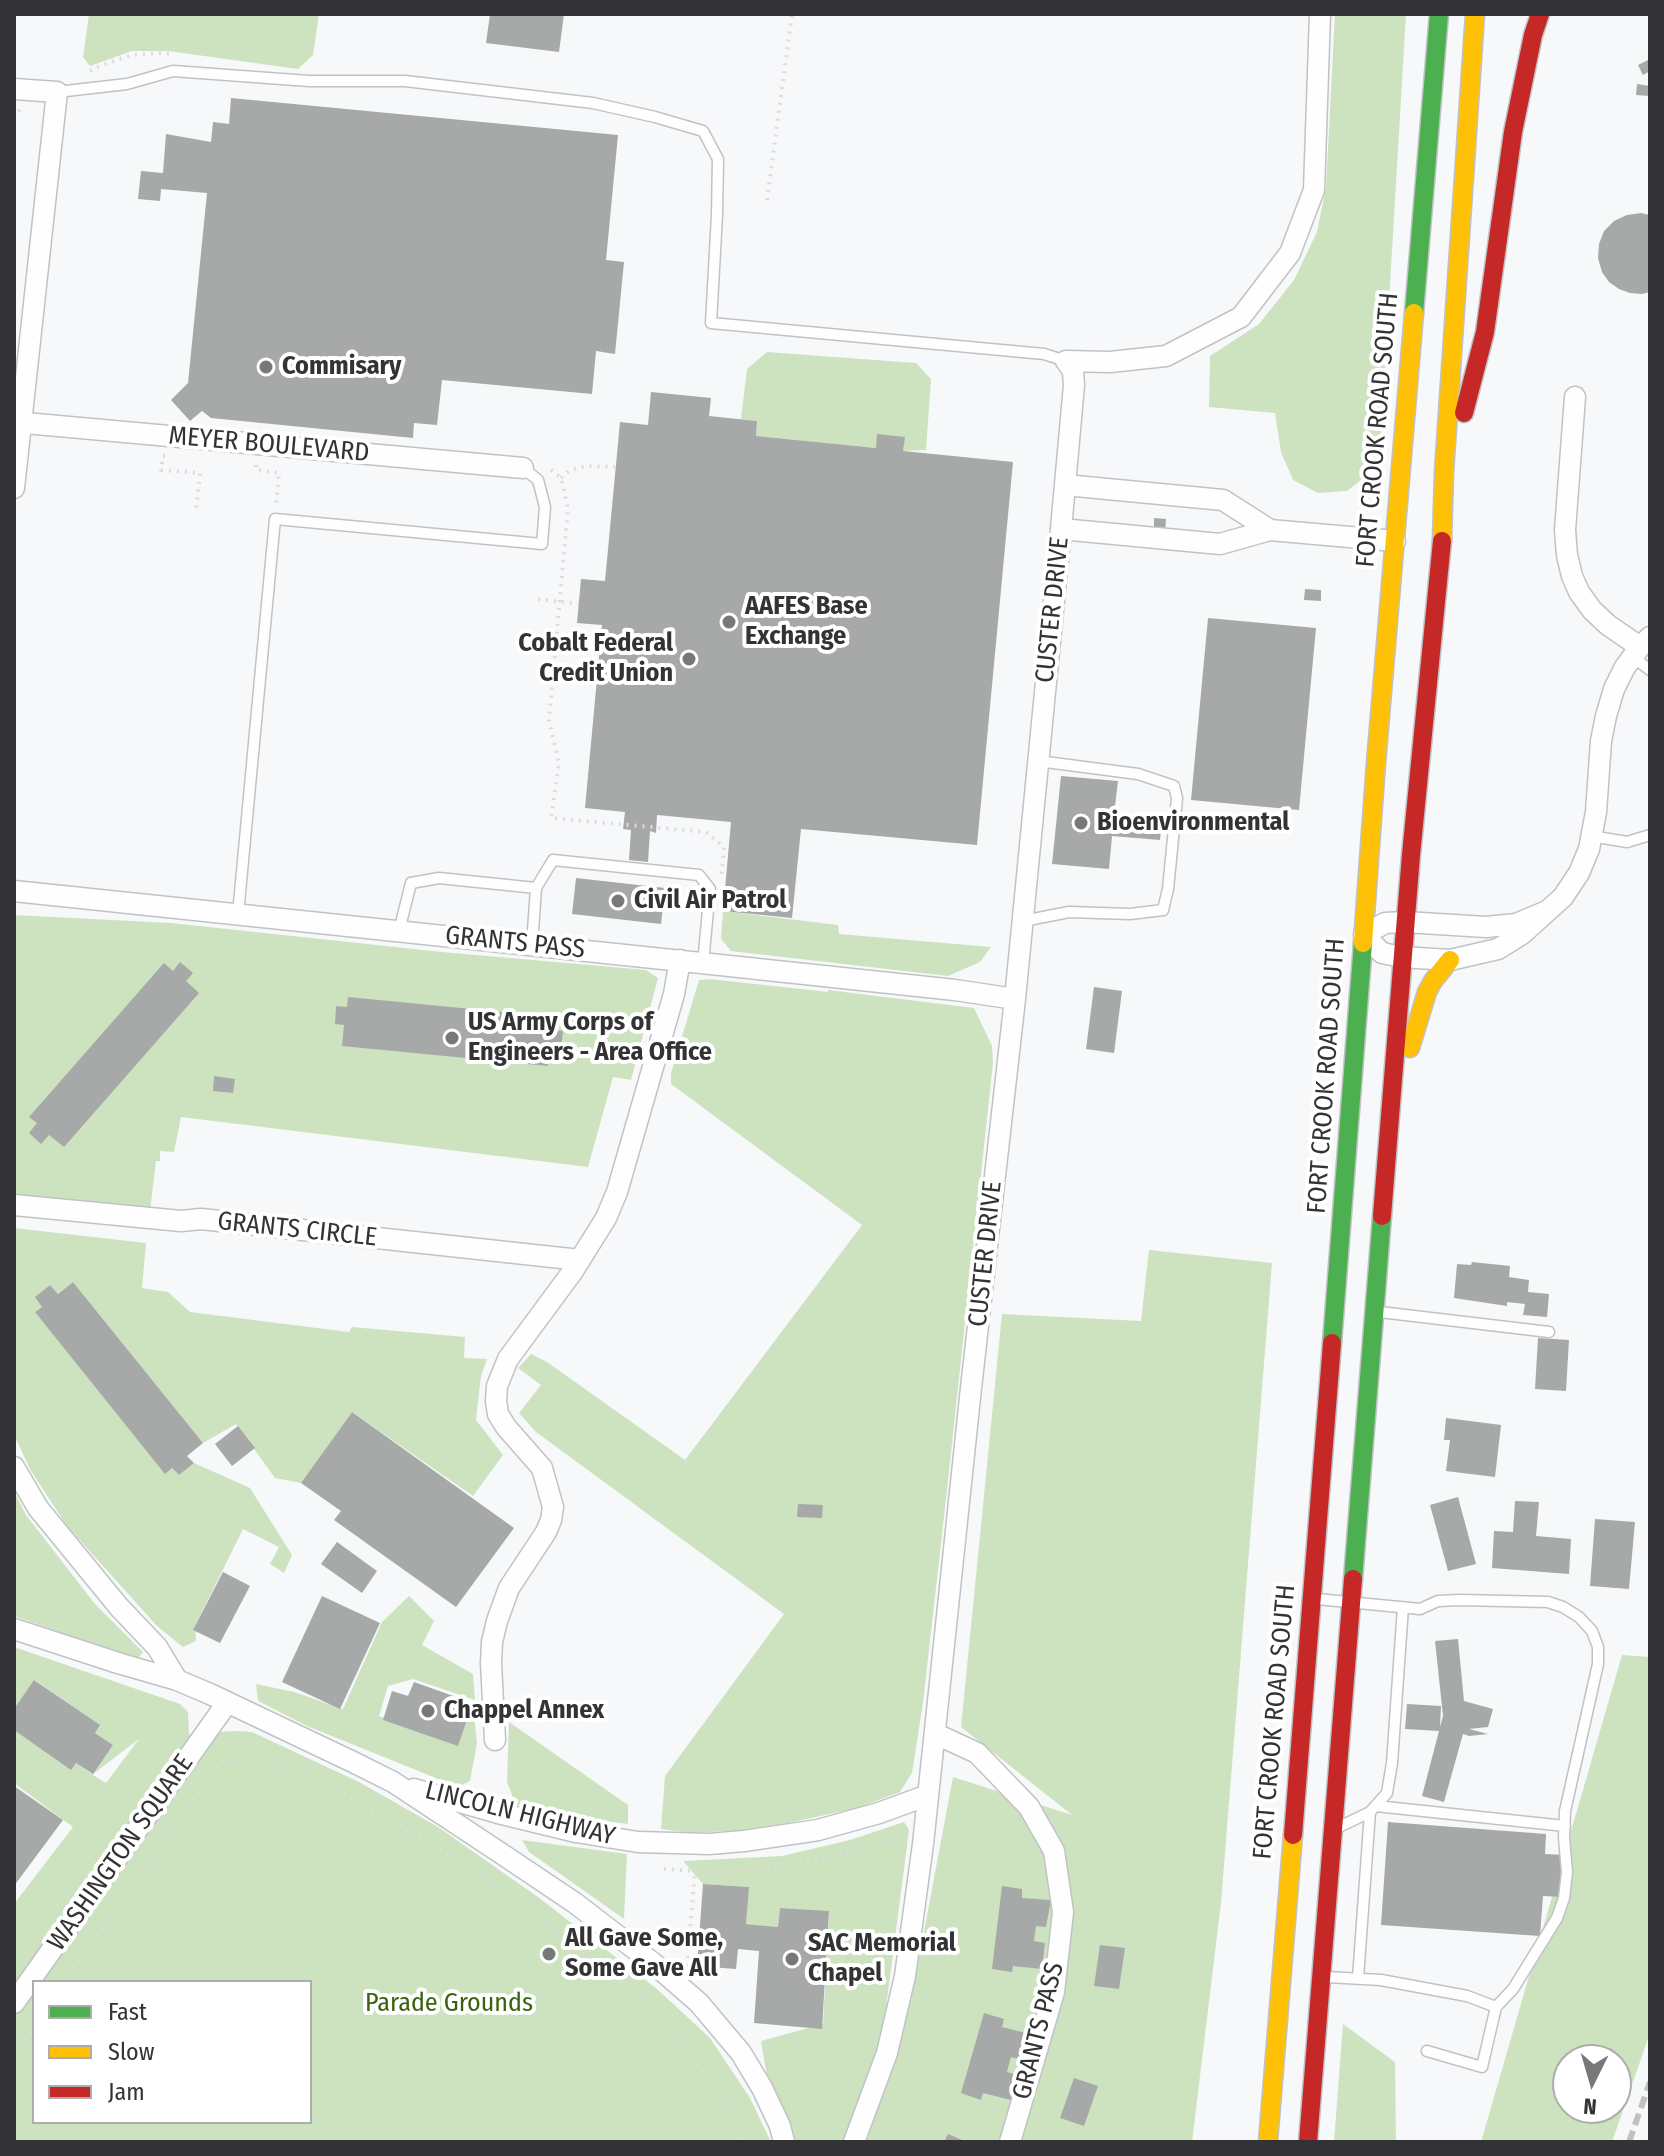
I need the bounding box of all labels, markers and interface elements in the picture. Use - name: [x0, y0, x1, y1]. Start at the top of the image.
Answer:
- street label: FORT CROOK ROAD SOUTH: [1350, 291, 1406, 569]
- place label: Commisary: [282, 351, 401, 383]
- marker: Commisary: [257, 358, 275, 376]
- street label: MEYER BOULEVARD: [167, 421, 371, 469]
- street label: CUSTER DRIVE: [1030, 536, 1076, 684]
- place label: AAFES Base Exchange: [745, 591, 868, 652]
- marker: AAFES Base Exchange: [720, 613, 738, 631]
- place label: Cobalt Federal Credit Union: [518, 628, 673, 690]
- marker: Cobalt Federal Credit Union: [680, 650, 698, 668]
- place label: Bioenvironmental: [1097, 807, 1289, 839]
- marker: Bioenvironmental: [1072, 814, 1090, 832]
- place label: Civil Air Patrol: [634, 885, 786, 917]
- marker: Civil Air Patrol: [609, 892, 627, 910]
- street label: GRANTS PASS: [444, 920, 586, 966]
- street label: FORT CROOK ROAD SOUTH: [1302, 937, 1352, 1215]
- place label: US Army Corps of Engineers - Area Office: [468, 1007, 712, 1068]
- marker: US Army Corps of Engineers - Area Office: [443, 1029, 461, 1047]
- street label: CUSTER DRIVE: [963, 1180, 1009, 1328]
- street label: GRANTS CIRCLE: [216, 1206, 378, 1254]
- street label: FORT CROOK ROAD SOUTH: [1247, 1583, 1303, 1861]
- place label: Chappel Annex: [444, 1695, 604, 1727]
- marker: Chappel Annex: [419, 1702, 437, 1720]
- street label: WASHINGTON SQUARE: [42, 1749, 200, 1957]
- street label: LINCOLN HIGHWAY: [422, 1775, 618, 1853]
- place label: All Gave Some, Some Gave All: [565, 1923, 723, 1984]
- place label: SAC Memorial Chapel: [808, 1928, 956, 1990]
- marker: All Gave Some, Some Gave All: [540, 1945, 558, 1963]
- marker: SAC Memorial Chapel: [783, 1950, 801, 1968]
- street label: GRANTS PASS: [1007, 1959, 1071, 2103]
- legend: [32, 1980, 312, 2124]
- park label: Parade Grounds: [365, 1988, 533, 2020]
- text: Fast: [108, 1998, 147, 2026]
- text: Slow: [108, 2038, 154, 2066]
- north arrow: [1552, 2044, 1632, 2124]
- text: Jam: [108, 2078, 145, 2106]
- text: N: [1582, 2092, 1598, 2120]

